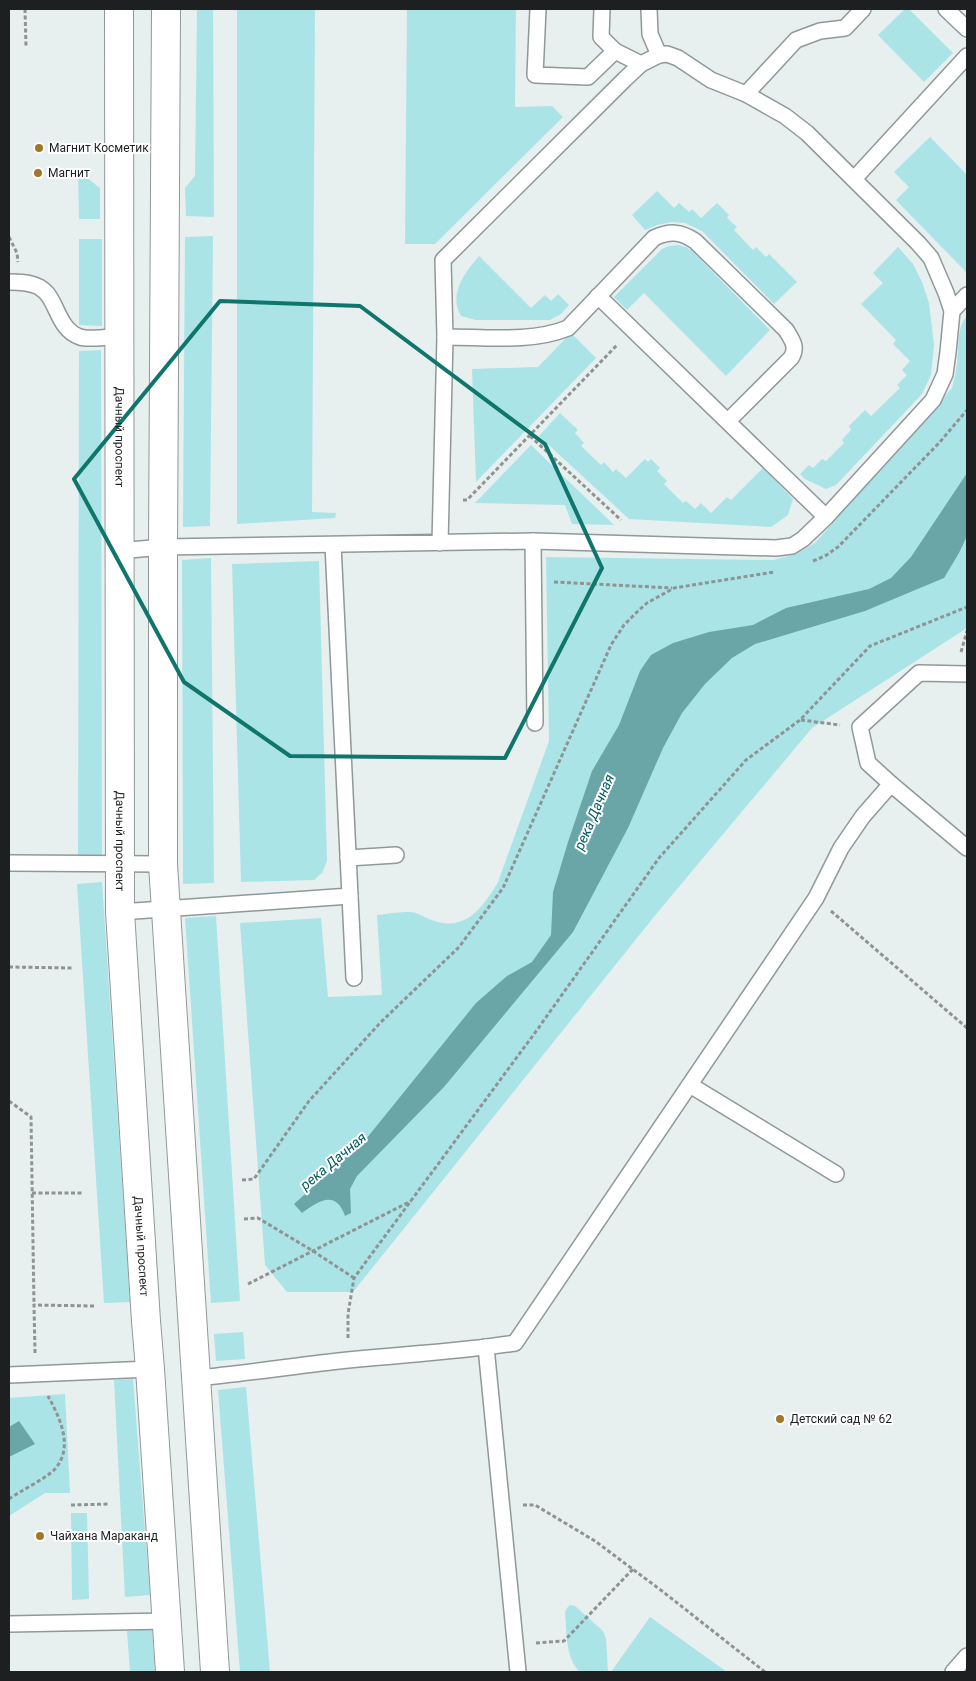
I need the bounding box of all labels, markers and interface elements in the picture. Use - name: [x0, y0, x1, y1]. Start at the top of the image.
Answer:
- place label: Магнит Косметик: [49, 141, 149, 155]
- marker: Магнит Косметик: [33, 142, 45, 154]
- place label: Магнит: [48, 166, 90, 180]
- marker: Магнит: [32, 167, 44, 179]
- street label: Дачный проспект: [112, 387, 127, 488]
- water label: река Дачная: [570, 772, 617, 853]
- street label: Дачный проспект: [113, 791, 127, 892]
- water label: река Дачная: [296, 1129, 369, 1194]
- street label: Дачный проспект: [131, 1196, 151, 1297]
- place label: Детский сад № 62: [790, 1412, 892, 1426]
- marker: Детский сад № 62: [774, 1413, 786, 1425]
- place label: Чайхана Мараканд: [50, 1529, 158, 1543]
- marker: Чайхана Мараканд: [34, 1530, 46, 1542]

